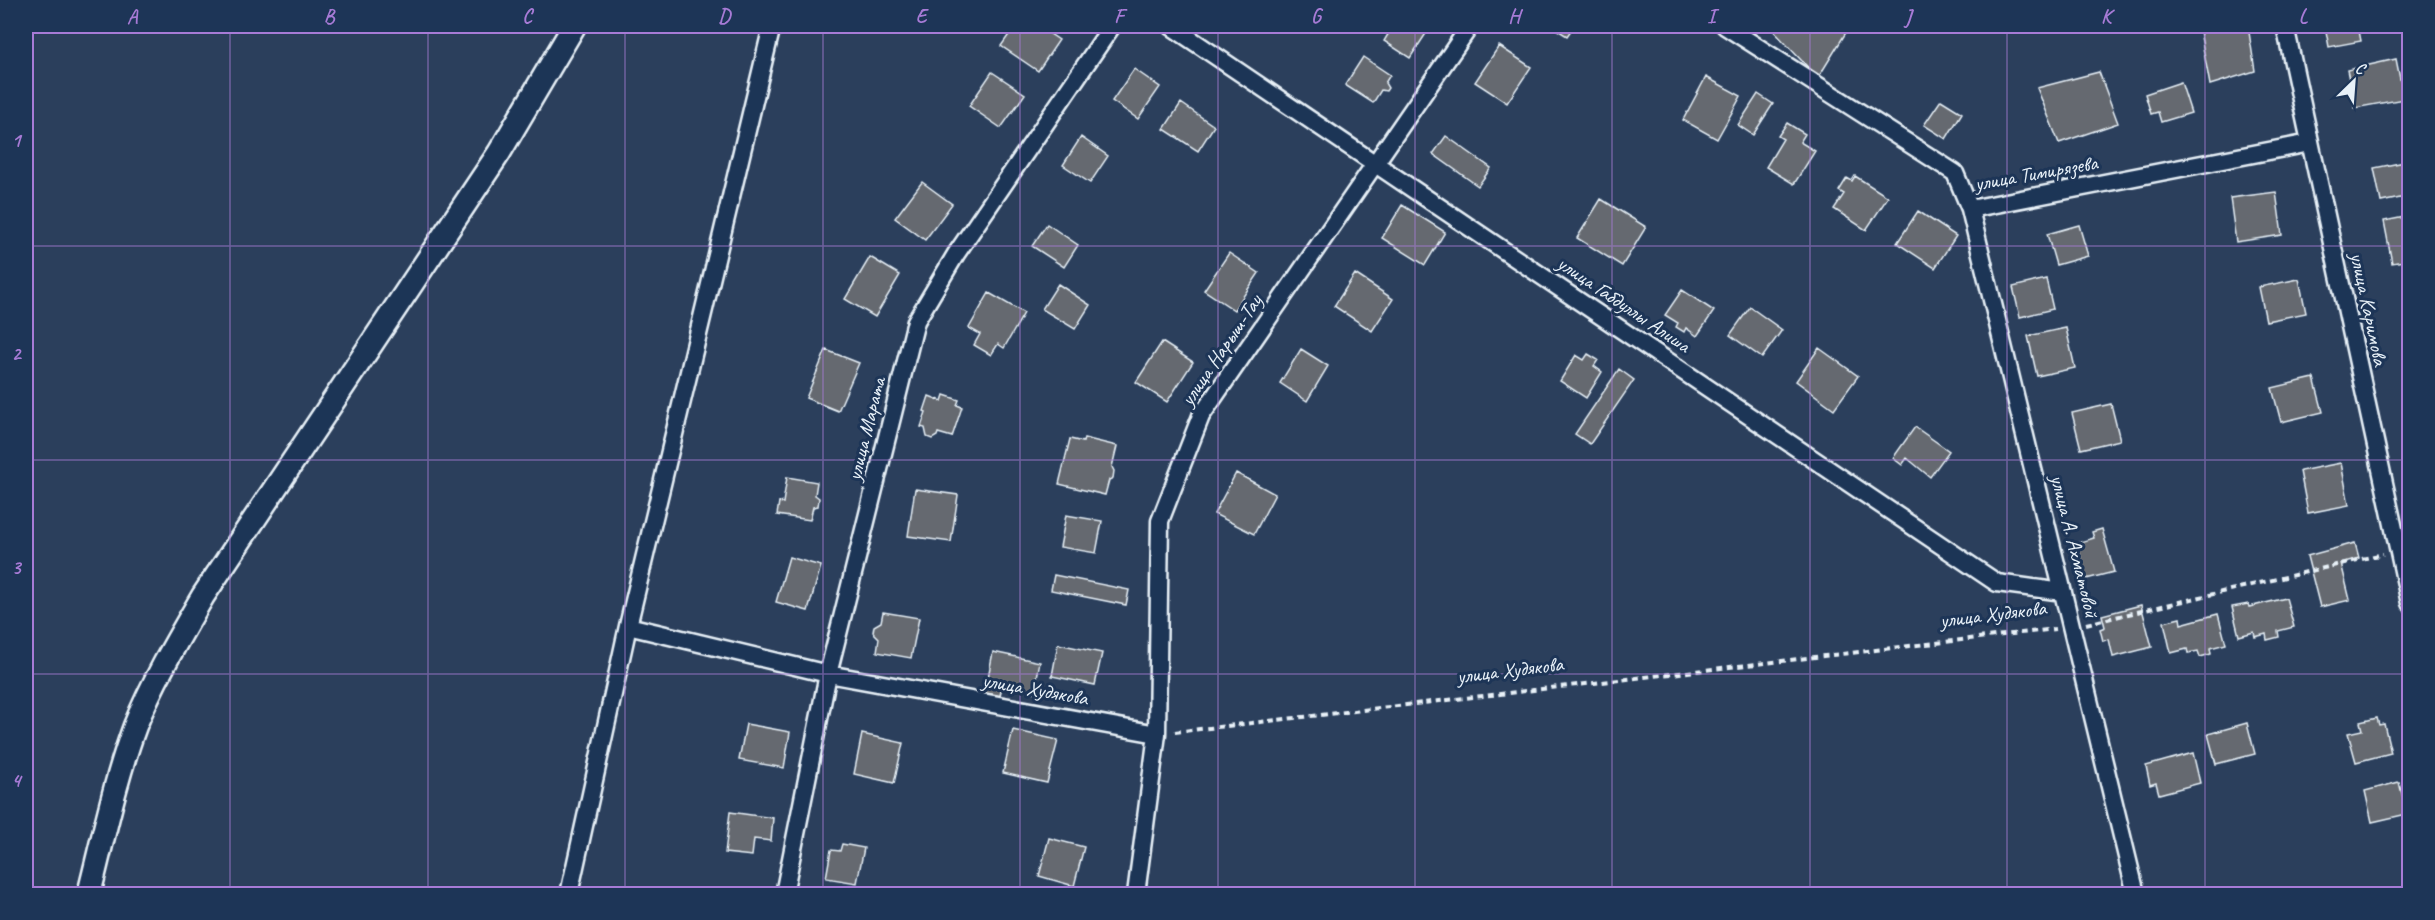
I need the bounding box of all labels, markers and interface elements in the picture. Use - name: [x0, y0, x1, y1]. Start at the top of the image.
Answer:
- text: A: [127, 4, 139, 29]
- text: B: [324, 4, 336, 29]
- text: C: [522, 4, 534, 29]
- text: D: [718, 4, 732, 29]
- text: E: [916, 4, 930, 29]
- text: F: [1114, 4, 1128, 29]
- text: G: [1311, 4, 1324, 29]
- text: H: [1508, 4, 1523, 29]
- text: I: [1707, 4, 1720, 29]
- text: J: [1903, 4, 1915, 29]
- text: K: [2101, 4, 2115, 29]
- text: L: [2299, 4, 2309, 29]
- north arrow: [2324, 51, 2384, 111]
- text: С: [2352, 58, 2370, 80]
- text: 1: [12, 128, 23, 153]
- street label: улица Тимирязева: [1971, 149, 2101, 197]
- street label: улица Каримова: [2344, 248, 2394, 370]
- street label: улица Габдуллы Алиша: [1551, 249, 1697, 359]
- street label: улица Нарыш-Тау: [1173, 288, 1269, 412]
- text: 2: [12, 341, 23, 366]
- street label: улица Марата: [840, 372, 892, 485]
- street label: улица А. Ахматовой: [2044, 470, 2106, 621]
- text: 3: [12, 555, 23, 580]
- street label: улица Худякова: [1936, 594, 2049, 634]
- street label: улица Худякова: [1453, 650, 1566, 690]
- street label: улица Худякова: [978, 667, 1092, 711]
- text: 4: [12, 768, 24, 793]

